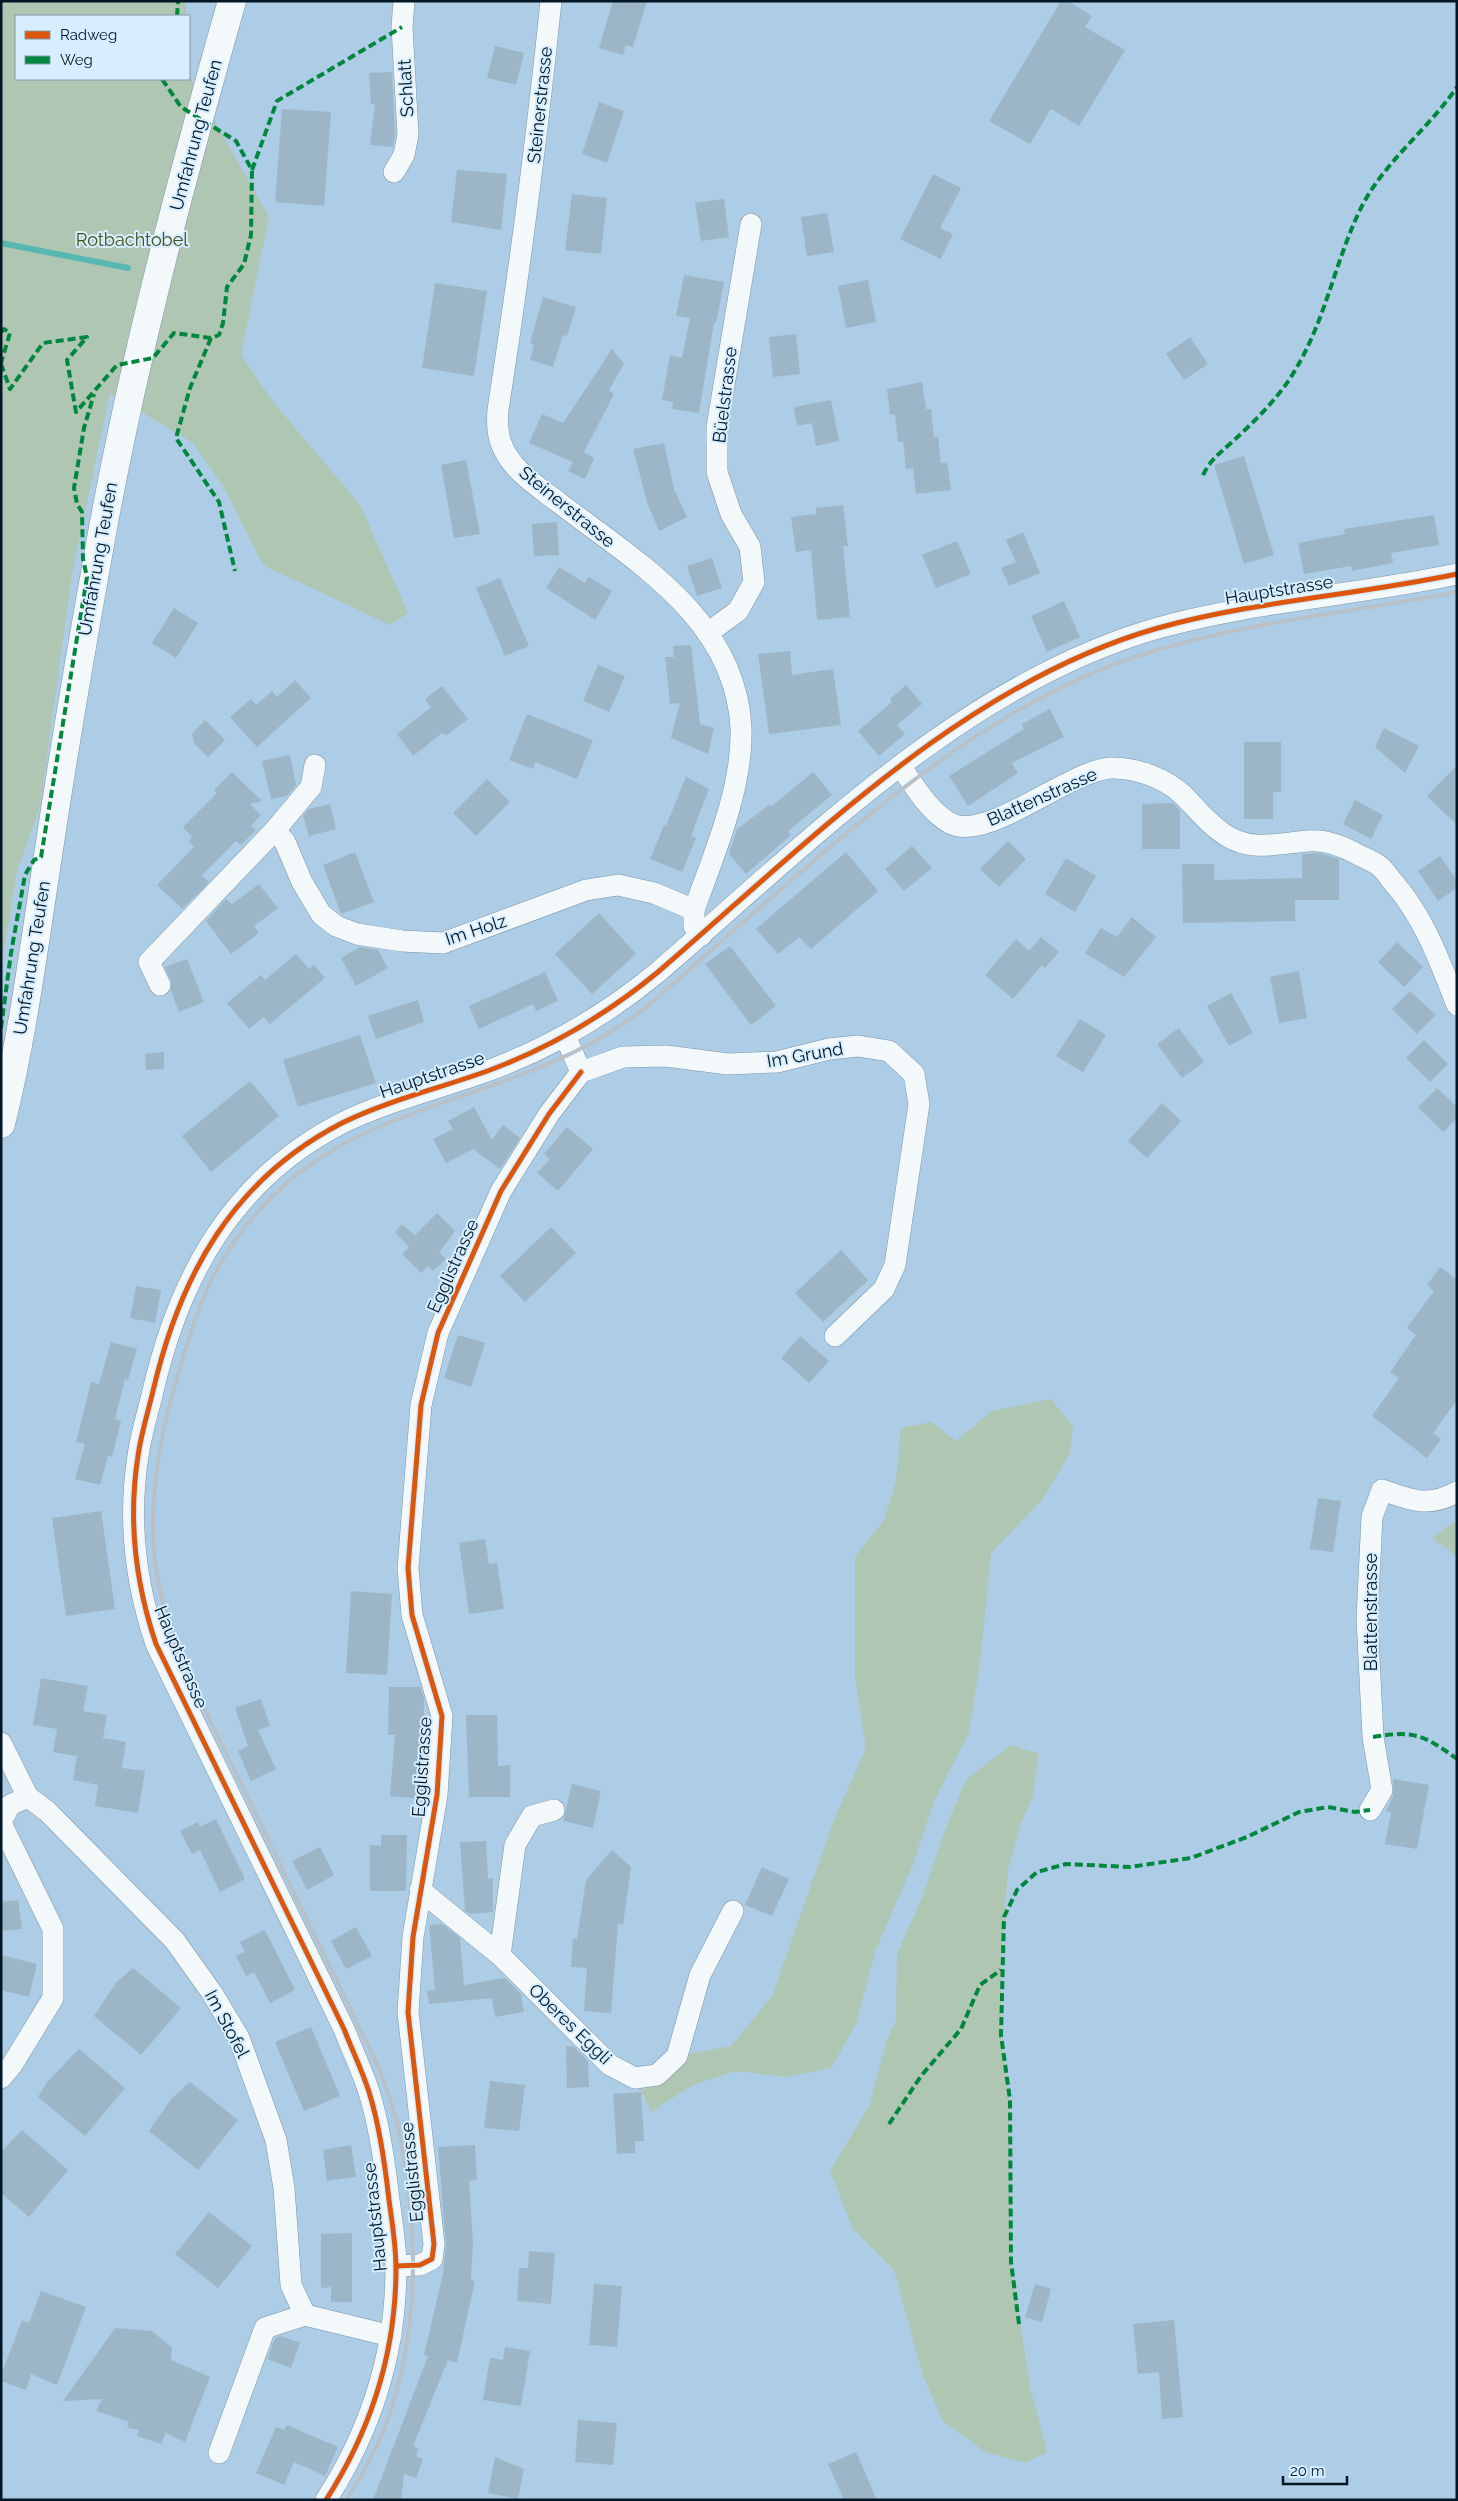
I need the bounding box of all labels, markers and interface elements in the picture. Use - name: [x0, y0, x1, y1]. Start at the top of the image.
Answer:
- legend: [15, 15, 190, 80]
- text: Radweg: [60, 26, 117, 44]
- street label: Steinerstrasse: [523, 45, 556, 164]
- text: Weg: [60, 51, 93, 69]
- street label: Umfahrung Teufen: [165, 57, 226, 213]
- street label: Schlatt: [393, 59, 418, 118]
- park label: Rotbachtobel: [76, 229, 188, 250]
- street label: Büelstrasse: [708, 345, 741, 444]
- street label: Steinerstrasse: [515, 462, 620, 552]
- street label: Umfahrung Teufen: [74, 480, 121, 637]
- street label: Hauptstrasse: [1223, 571, 1335, 608]
- street label: Blattenstrasse: [983, 763, 1101, 830]
- street label: Umfahrung Teufen: [9, 879, 54, 1036]
- street label: Im Holz: [443, 910, 509, 949]
- street label: Im Grund: [765, 1037, 845, 1072]
- street label: Hauptstrasse: [377, 1047, 487, 1102]
- street label: Egglistrasse: [423, 1215, 483, 1316]
- street label: Blattenstrasse: [1360, 1552, 1381, 1671]
- street label: Hauptstrasse: [150, 1602, 213, 1712]
- street label: Egglistrasse: [408, 1716, 436, 1818]
- street label: Oberes Eggli: [525, 1979, 616, 2068]
- street label: Im Stofel: [201, 1986, 254, 2061]
- street label: Egglistrasse: [396, 2121, 427, 2223]
- street label: Hauptstrasse: [358, 2161, 391, 2273]
- scale bar: [1283, 2454, 1347, 2486]
- text: 20 m: [1290, 2462, 1325, 2480]

